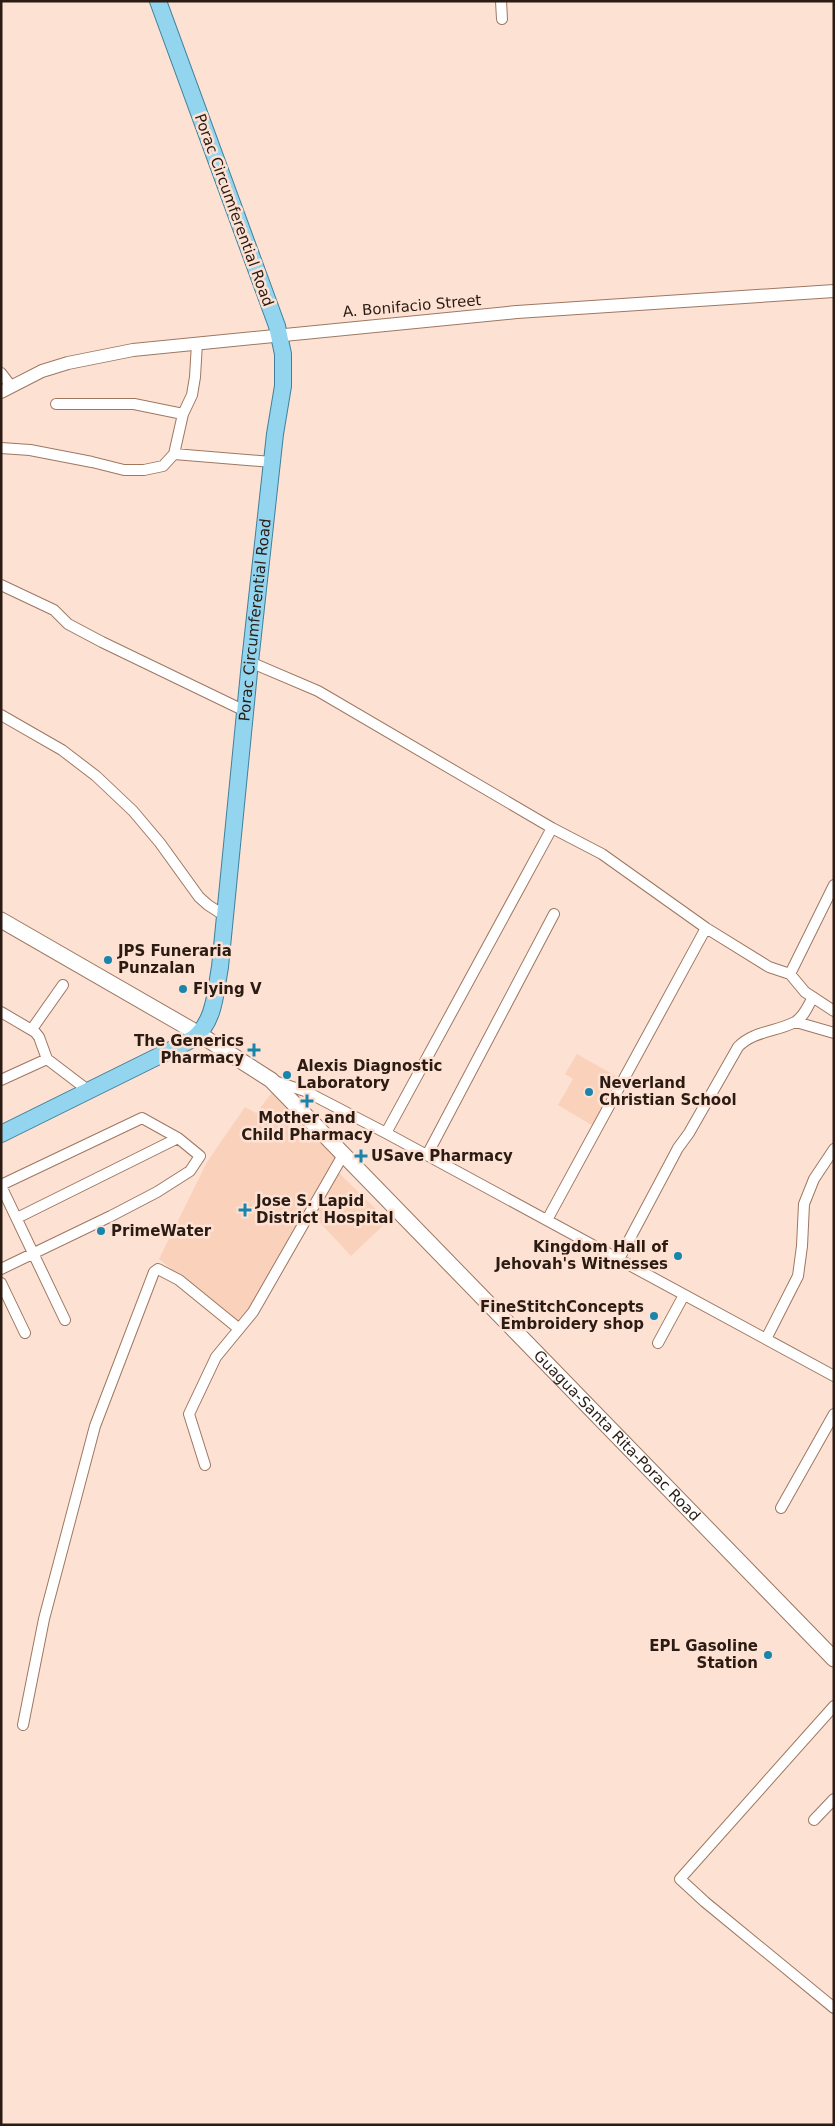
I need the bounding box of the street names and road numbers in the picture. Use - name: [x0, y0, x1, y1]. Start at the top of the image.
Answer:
- street label: Porac Circumferential Road: [191, 111, 277, 309]
- street label: A. Bonifacio Street: [342, 291, 482, 321]
- street label: Porac Circumferential Road: [235, 517, 275, 722]
- street label: Guagua-Santa Rita-Porac Road: [530, 1347, 704, 1525]

